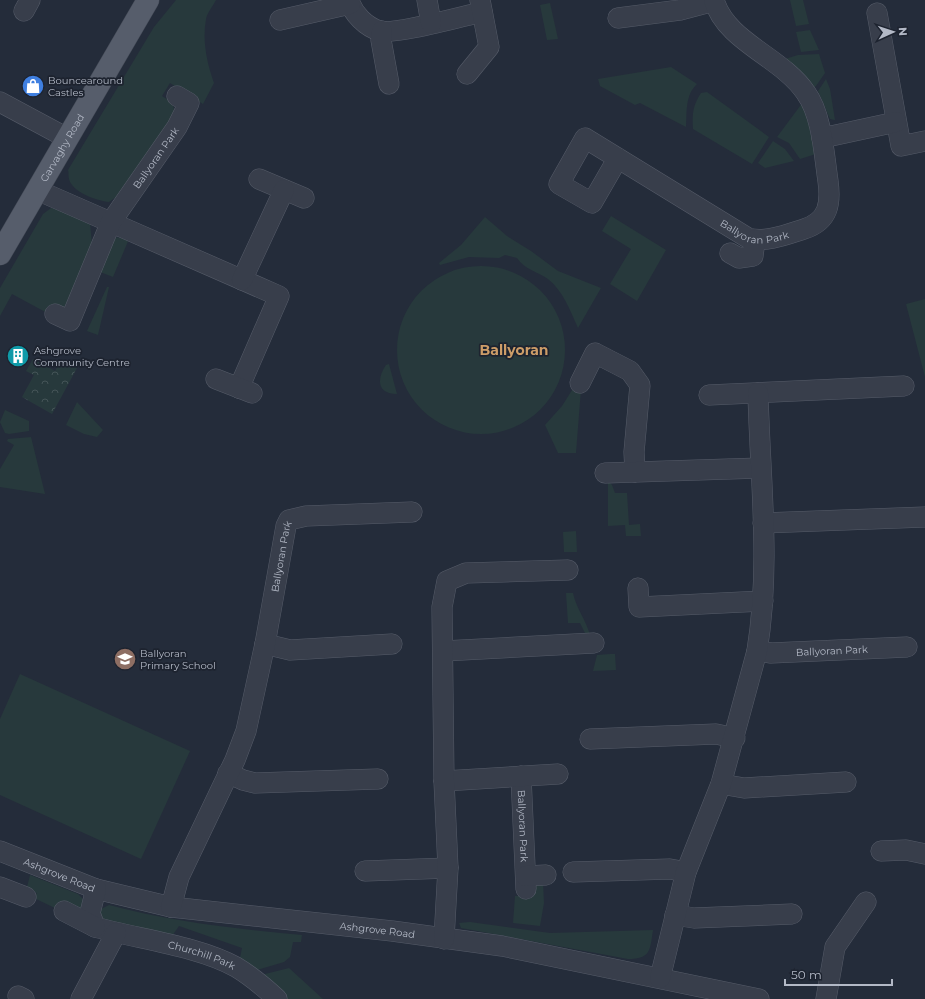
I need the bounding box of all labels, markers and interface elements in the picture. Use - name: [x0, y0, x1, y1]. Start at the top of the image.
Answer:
- north arrow: [873, 12, 913, 52]
- text: N: [896, 27, 910, 36]
- shop icon: Bouncearound Castles: [20, 73, 46, 99]
- place label: Bouncearound Castles: [48, 74, 123, 99]
- street label: Garvaghy Road: [37, 111, 87, 184]
- street label: Ballyoran Park: [130, 124, 182, 191]
- street label: Ballyoran Park: [718, 216, 790, 246]
- district label: Ballyoran: [480, 341, 548, 359]
- building icon: Ashgrove Community Centre: [5, 343, 31, 369]
- place label: Ashgrove Community Centre: [34, 344, 130, 369]
- street label: Ballyoran Park: [268, 518, 294, 593]
- street label: Ballyoran Park: [795, 642, 868, 658]
- school or university icon: Ballyoran Primary School: [112, 646, 138, 672]
- place label: Ballyoran Primary School: [140, 647, 216, 672]
- street label: Ballyoran Park: [515, 790, 531, 862]
- street label: Ashgrove Road: [22, 855, 97, 895]
- street label: Ashgrove Road: [339, 919, 416, 941]
- street label: Churchill Park: [167, 938, 238, 972]
- scale bar: [785, 961, 892, 987]
- text: 50 m: [791, 967, 822, 982]

